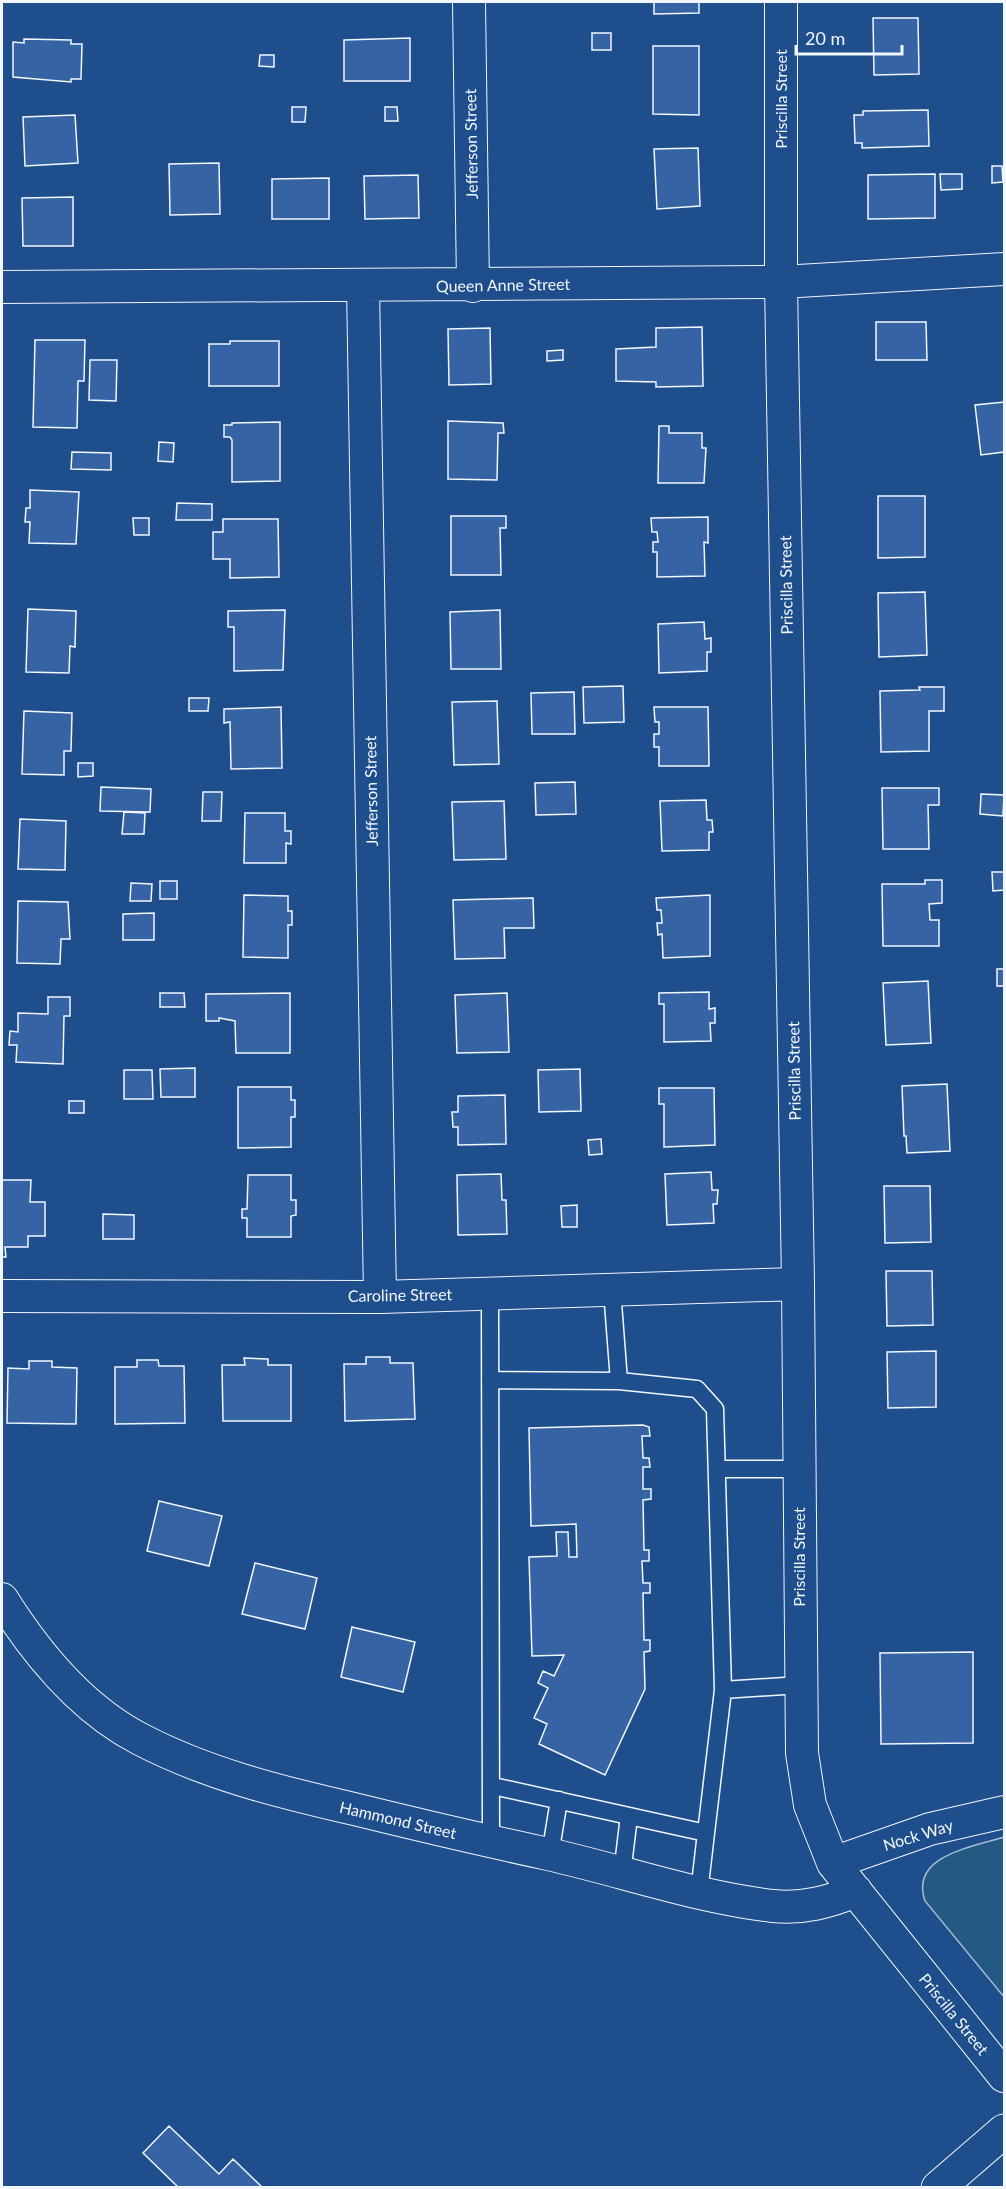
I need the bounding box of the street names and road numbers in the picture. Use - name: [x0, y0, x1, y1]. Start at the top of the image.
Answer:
- street label: Priscilla Street: [771, 49, 790, 149]
- street label: Jefferson Street: [460, 88, 481, 199]
- street label: Queen Anne Street: [436, 274, 571, 295]
- street label: Priscilla Street: [775, 535, 796, 635]
- street label: Jefferson Street: [360, 735, 381, 846]
- street label: Priscilla Street: [783, 1021, 804, 1121]
- street label: Caroline Street: [348, 1284, 453, 1305]
- street label: Priscilla Street: [789, 1507, 808, 1607]
- street label: Hammond Street: [338, 1797, 459, 1842]
- street label: Nock Way: [880, 1815, 956, 1854]
- street label: Priscilla Street: [916, 1969, 993, 2058]

